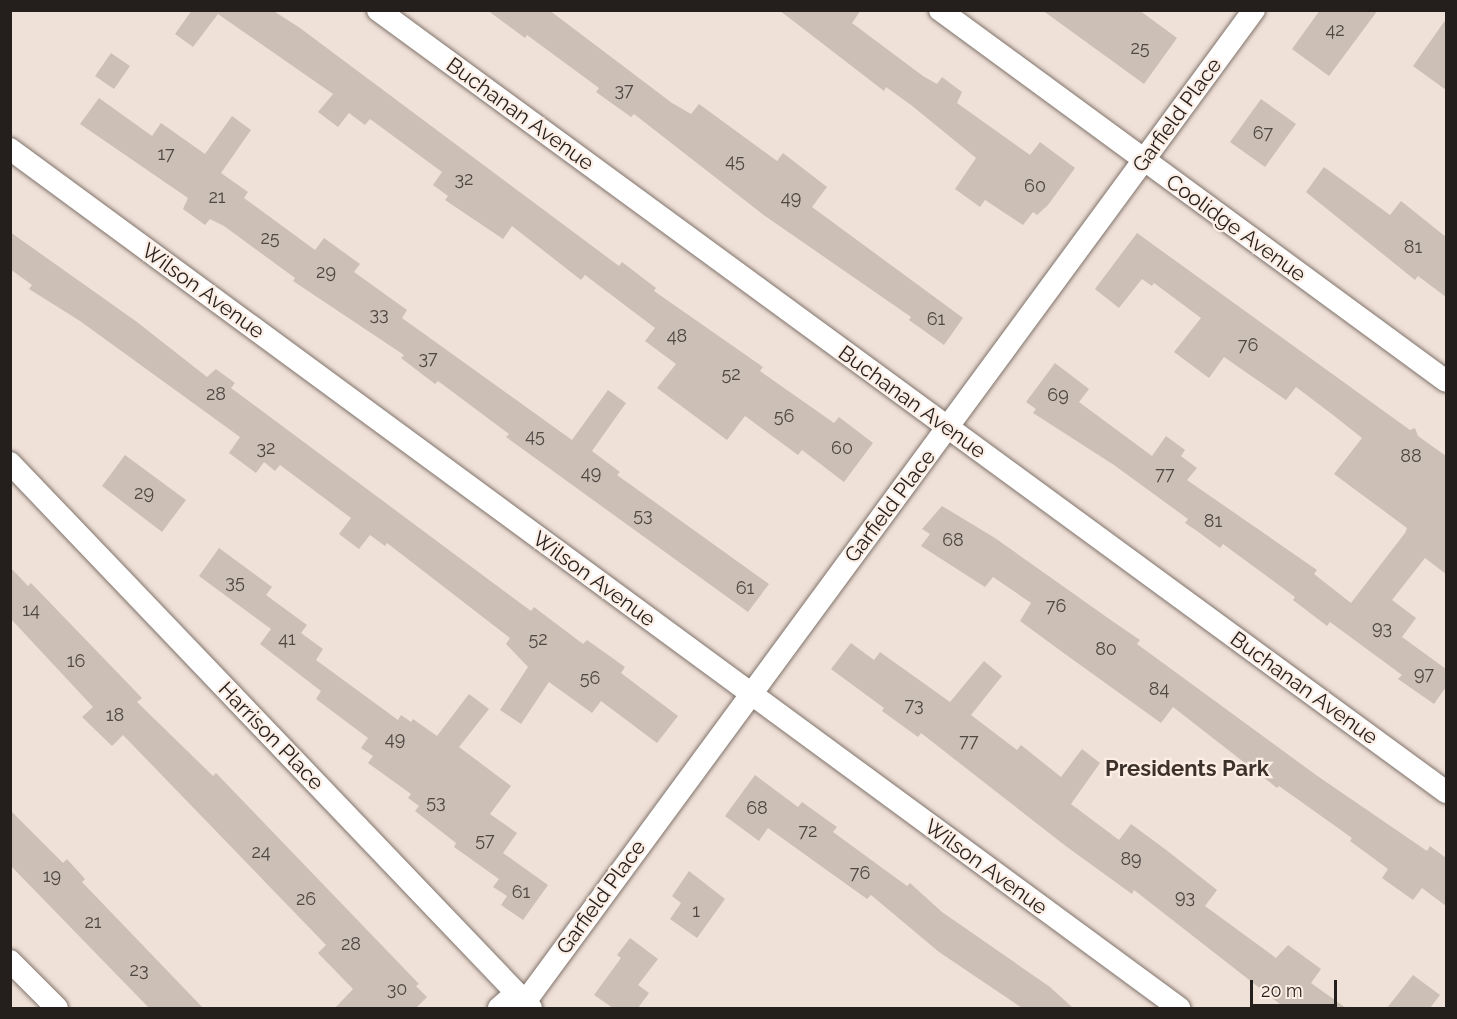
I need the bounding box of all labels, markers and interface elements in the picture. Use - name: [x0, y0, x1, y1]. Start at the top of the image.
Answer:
- house number: 42: [1325, 19, 1345, 41]
- house number: 25: [1130, 37, 1150, 59]
- street label: Buchanan Avenue: [441, 52, 599, 176]
- street label: Garfield Place: [1127, 53, 1227, 177]
- house number: 37: [614, 79, 634, 101]
- house number: 67: [1253, 122, 1273, 144]
- house number: 17: [157, 143, 175, 165]
- house number: 45: [725, 150, 745, 172]
- house number: 32: [455, 168, 473, 190]
- street label: Coolidge Avenue: [1161, 169, 1311, 287]
- house number: 60: [1024, 175, 1046, 197]
- house number: 21: [208, 186, 226, 208]
- house number: 49: [781, 187, 801, 209]
- house number: 25: [260, 227, 280, 249]
- house number: 81: [1404, 236, 1422, 258]
- street label: Wilson Avenue: [136, 238, 270, 344]
- house number: 29: [316, 261, 336, 283]
- house number: 33: [369, 303, 389, 325]
- house number: 61: [927, 308, 945, 330]
- house number: 48: [667, 325, 687, 347]
- house number: 76: [1238, 334, 1258, 356]
- street label: Buchanan Avenue: [833, 340, 991, 464]
- house number: 37: [418, 347, 438, 369]
- house number: 52: [721, 363, 741, 385]
- house number: 28: [206, 383, 226, 405]
- house number: 69: [1047, 384, 1069, 406]
- house number: 56: [774, 405, 794, 427]
- house number: 45: [525, 425, 545, 447]
- house number: 32: [257, 437, 275, 459]
- house number: 60: [831, 437, 853, 459]
- street label: Garfield Place: [839, 445, 941, 567]
- house number: 88: [1400, 445, 1422, 467]
- house number: 49: [581, 462, 601, 484]
- house number: 77: [1155, 463, 1175, 485]
- house number: 29: [134, 482, 154, 504]
- house number: 53: [633, 504, 653, 526]
- house number: 81: [1204, 510, 1222, 532]
- street label: Wilson Avenue: [527, 526, 661, 632]
- house number: 68: [942, 529, 964, 551]
- house number: 35: [225, 571, 245, 593]
- house number: 61: [736, 577, 754, 599]
- house number: 76: [1046, 595, 1066, 617]
- house number: 14: [22, 599, 40, 621]
- house number: 93: [1372, 617, 1392, 639]
- street label: Buchanan Avenue: [1225, 626, 1383, 750]
- house number: 41: [278, 628, 296, 650]
- house number: 52: [528, 628, 548, 650]
- house number: 80: [1095, 638, 1117, 660]
- house number: 16: [67, 650, 85, 672]
- house number: 97: [1414, 663, 1434, 685]
- house number: 56: [580, 667, 600, 689]
- street label: Harrison Place: [213, 677, 329, 795]
- house number: 84: [1149, 678, 1169, 700]
- house number: 73: [904, 694, 924, 716]
- house number: 18: [106, 704, 124, 726]
- house number: 49: [385, 728, 405, 750]
- house number: 77: [959, 730, 979, 752]
- district label: Presidents Park: [1105, 756, 1269, 782]
- house number: 53: [426, 791, 446, 813]
- house number: 68: [746, 797, 768, 819]
- street label: Wilson Avenue: [919, 814, 1053, 920]
- house number: 72: [798, 820, 818, 842]
- house number: 57: [475, 829, 495, 851]
- street label: Garfield Place: [551, 835, 651, 959]
- house number: 24: [251, 841, 271, 863]
- house number: 89: [1120, 848, 1142, 870]
- house number: 76: [850, 862, 870, 884]
- house number: 19: [43, 865, 61, 887]
- house number: 61: [512, 881, 530, 903]
- house number: 93: [1175, 886, 1195, 908]
- house number: 26: [296, 888, 316, 910]
- house number: 1: [692, 900, 700, 922]
- house number: 21: [84, 911, 102, 933]
- house number: 28: [341, 933, 361, 955]
- house number: 23: [130, 959, 148, 981]
- scale bar: [1253, 968, 1340, 1006]
- house number: 30: [387, 978, 407, 1000]
- text: 20 m: [1261, 980, 1303, 1001]

